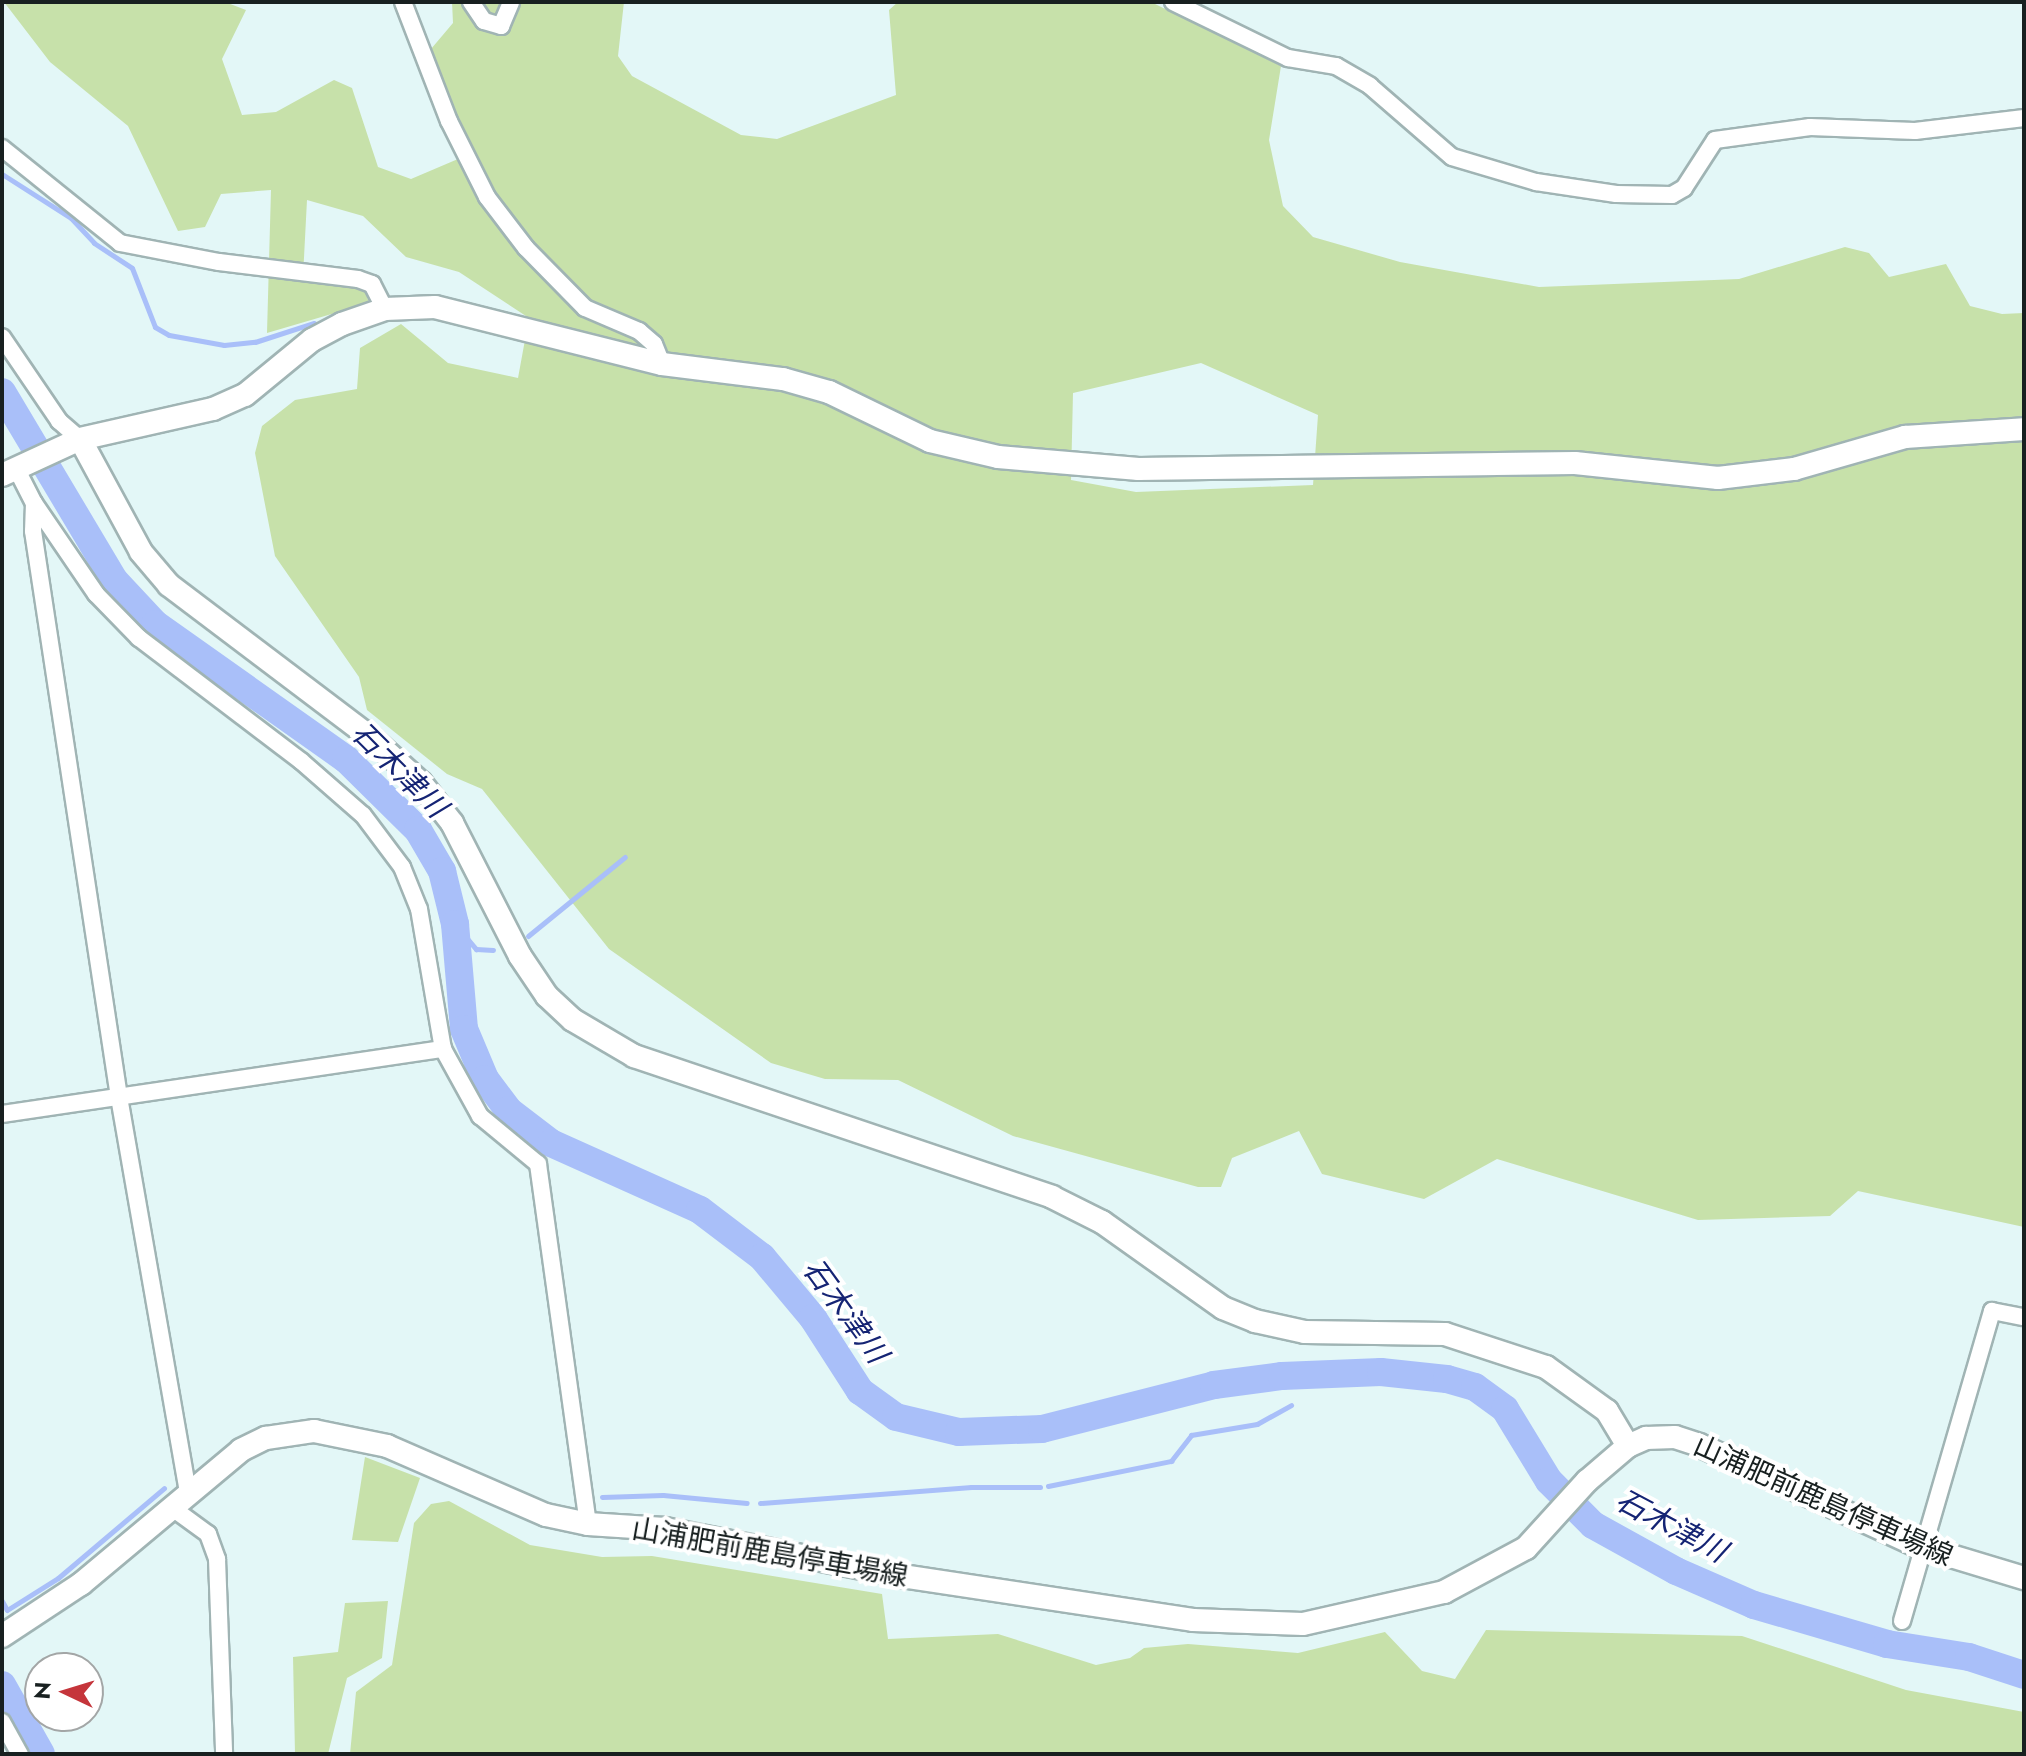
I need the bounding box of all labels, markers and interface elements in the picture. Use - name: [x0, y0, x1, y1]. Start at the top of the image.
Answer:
- water label: 石木津川: [344, 715, 454, 825]
- water label: 石木津川: [795, 1252, 895, 1370]
- street label: 山浦肥前鹿島停車場線: [1688, 1429, 1958, 1573]
- water label: 石木津川: [1610, 1482, 1732, 1570]
- street label: 山浦肥前鹿島停車場線: [629, 1512, 911, 1594]
- north arrow: [24, 1652, 104, 1732]
- text: N: [25, 1681, 59, 1700]

